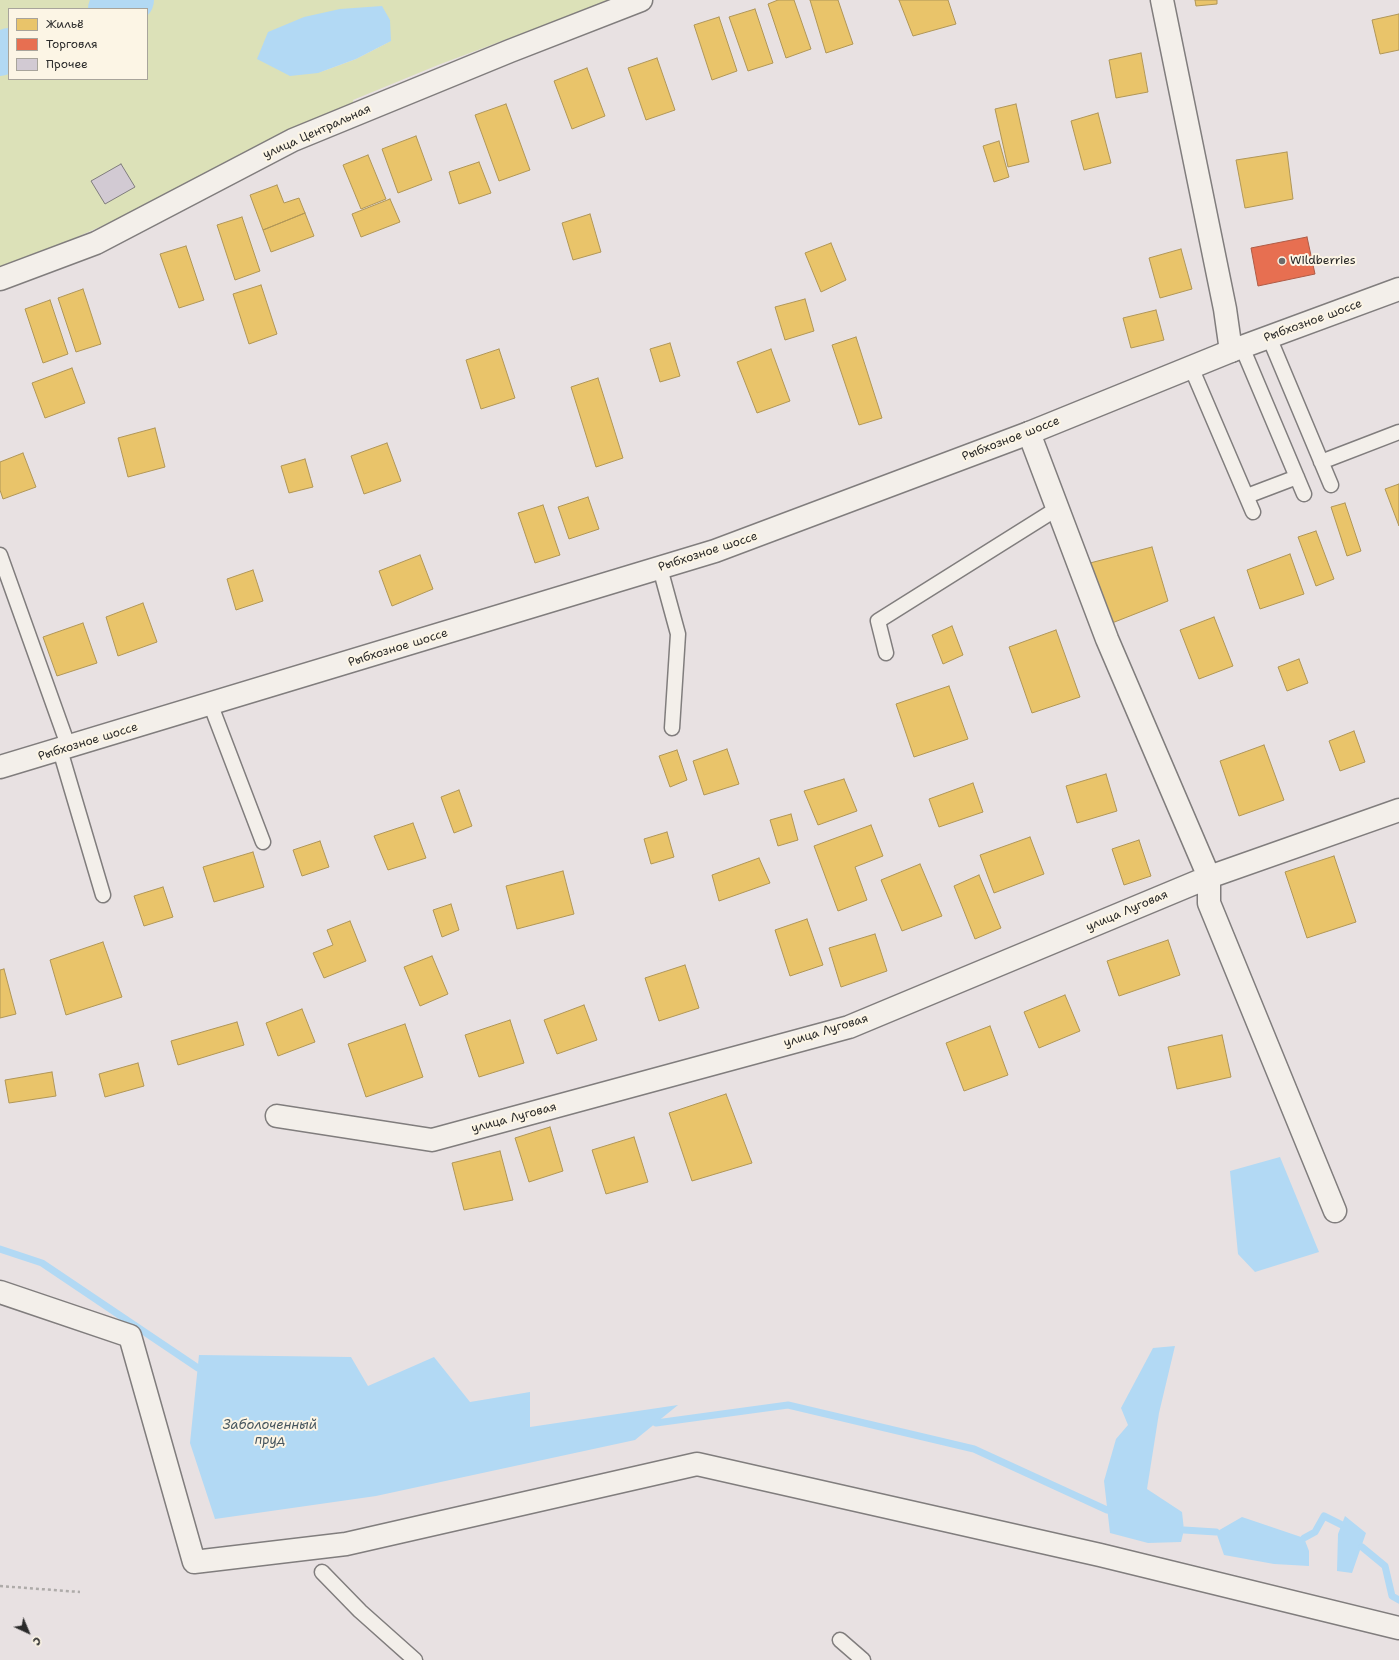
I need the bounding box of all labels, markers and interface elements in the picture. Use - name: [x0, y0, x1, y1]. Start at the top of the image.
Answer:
- legend: [8, 8, 148, 80]
- text: Жильё: [46, 16, 84, 32]
- text: Торговля: [46, 36, 98, 52]
- text: Прочее: [46, 56, 88, 72]
- street label: улица Центральная: [261, 102, 373, 162]
- place label: Wildberries: [1290, 254, 1356, 268]
- marker: Wildberries: [1277, 256, 1287, 266]
- street label: Рыбхозное шоссе: [1262, 297, 1364, 345]
- street label: Рыбхозное шоссе: [960, 414, 1062, 464]
- street label: Рыбхозное шоссе: [657, 529, 759, 575]
- street label: Рыбхозное шоссе: [346, 626, 450, 670]
- street label: Рыбхозное шоссе: [36, 720, 140, 764]
- street label: улица Луговая: [1084, 887, 1170, 935]
- street label: улица Луговая: [782, 1011, 870, 1051]
- street label: улица Луговая: [470, 1100, 558, 1136]
- water label: Заболоченный пруд: [223, 1418, 317, 1449]
- north arrow: [8, 1612, 48, 1652]
- text: С: [29, 1633, 44, 1649]

